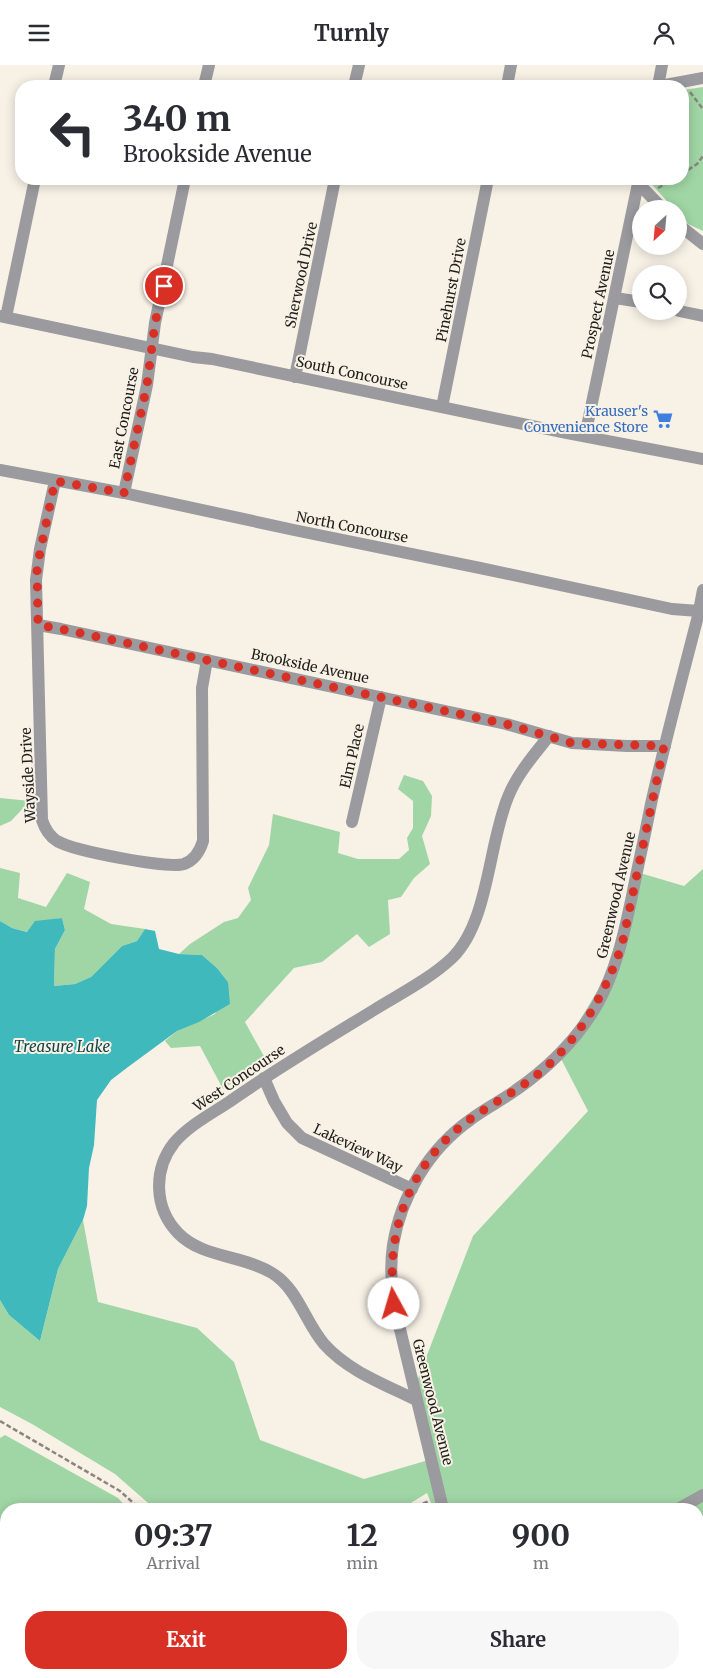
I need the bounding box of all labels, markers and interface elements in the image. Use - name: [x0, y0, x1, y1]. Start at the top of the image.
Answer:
- icon: menu: [25, 19, 53, 47]
- text: Turnly: [314, 19, 389, 47]
- icon: person: [650, 19, 678, 47]
- text: 340 m: [123, 97, 231, 141]
- icon: left: [40, 100, 105, 165]
- text: Brookside Avenue: [123, 140, 312, 168]
- north arrow: [632, 200, 688, 255]
- map controls: [632, 200, 687, 320]
- street label: Sherwood Drive: [281, 220, 321, 330]
- street label: Pinehurst Drive: [432, 236, 470, 344]
- street label: Prospect Avenue: [578, 248, 618, 360]
- pin: [143, 265, 185, 307]
- button: search: [632, 265, 687, 320]
- icon: arrive: [150, 272, 178, 300]
- street label: South Concourse: [294, 352, 410, 394]
- street label: East Concourse: [105, 366, 143, 470]
- place label: Krauser's Convenience Store: [524, 402, 648, 436]
- supermarket icon: Krauser's Convenience Store: [652, 408, 674, 430]
- street label: North Concourse: [295, 507, 409, 547]
- street label: Brookside Avenue: [249, 645, 371, 687]
- street label: Elm Place: [336, 722, 368, 790]
- street label: Wayside Drive: [17, 727, 40, 824]
- street label: Greenwood Avenue: [593, 830, 639, 960]
- water label: Treasure Lake: [14, 1037, 110, 1056]
- street label: West Concourse: [189, 1041, 288, 1116]
- street label: Lakeview Way: [311, 1119, 406, 1177]
- position arrow: [367, 1277, 419, 1329]
- street label: Greenwood Avenue: [409, 1337, 457, 1467]
- text: 09:37: [134, 1516, 213, 1554]
- text: 12: [347, 1516, 378, 1554]
- text: 900: [512, 1516, 570, 1554]
- text: Arrival: [147, 1553, 200, 1573]
- text: min: [346, 1553, 378, 1573]
- text: m: [533, 1553, 549, 1573]
- button: Exit: [25, 1611, 347, 1669]
- button: Share: [357, 1611, 679, 1669]

